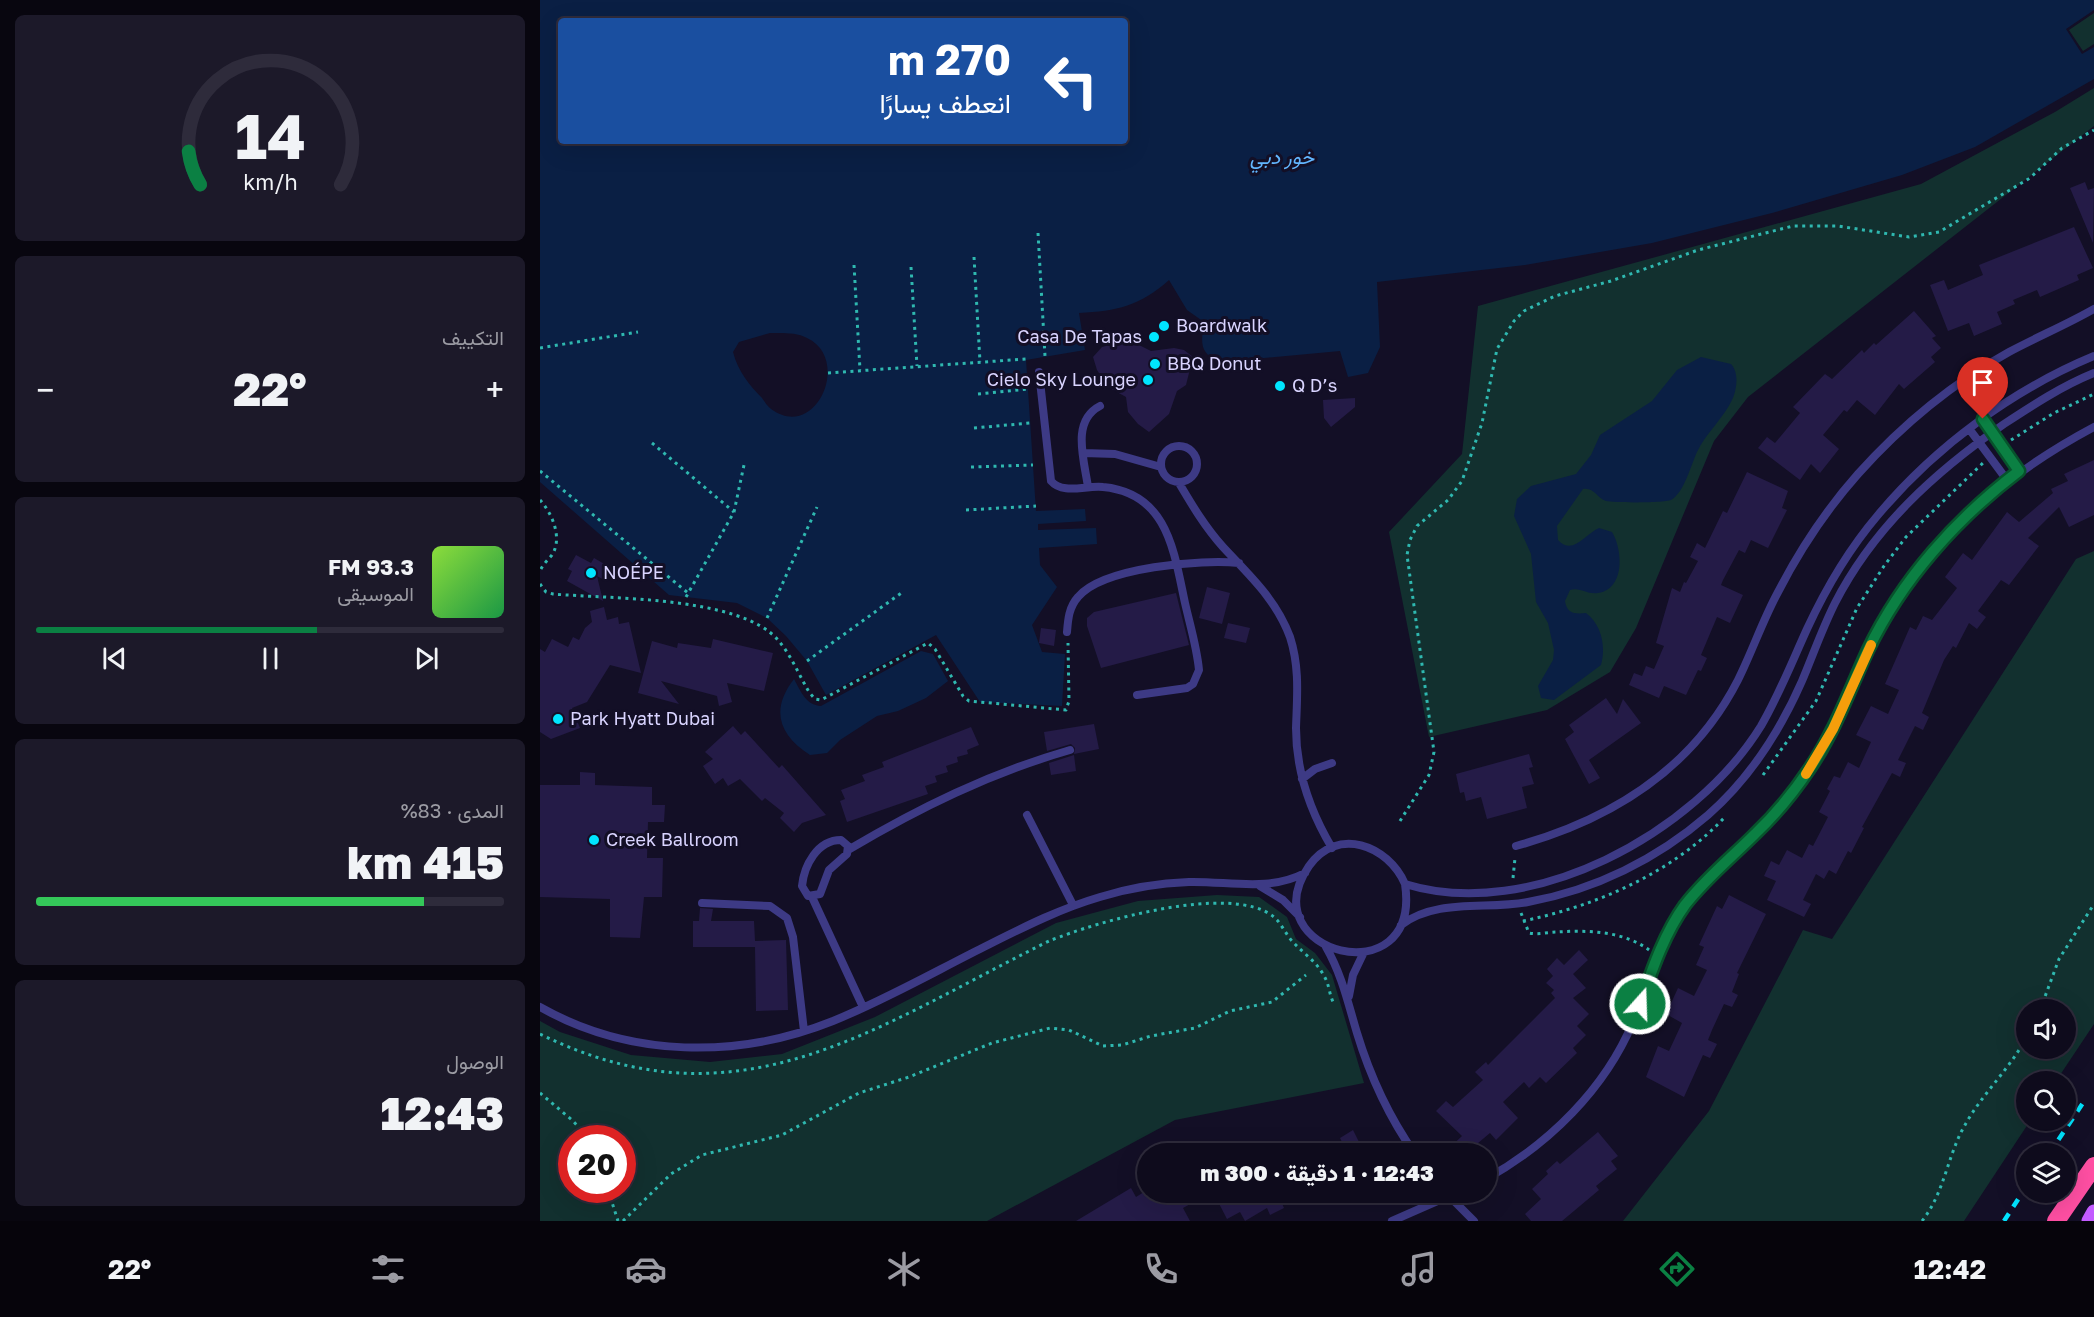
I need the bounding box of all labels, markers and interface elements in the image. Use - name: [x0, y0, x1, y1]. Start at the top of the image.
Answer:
- text: 270 m: [888, 34, 1011, 84]
- icon: left: [1032, 42, 1110, 120]
- text: انعطف يسارًا: [880, 87, 1011, 119]
- text: 14: [234, 98, 306, 173]
- water label: خور دبي: [1250, 144, 1315, 174]
- text: km/h: [243, 169, 297, 195]
- place label: Boardwalk: [1176, 314, 1267, 336]
- marker: Boardwalk: [1157, 319, 1171, 333]
- text: التكييف: [442, 325, 504, 349]
- place label: Casa De Tapas: [1017, 325, 1142, 347]
- marker: Casa De Tapas: [1147, 330, 1161, 344]
- place label: BBQ Donut: [1167, 352, 1261, 374]
- marker: BBQ Donut: [1148, 357, 1162, 371]
- pin: [1957, 357, 2008, 419]
- text: 22°: [233, 362, 307, 416]
- icon: arrive: [1966, 366, 1999, 399]
- place label: Cielo Sky Lounge: [987, 368, 1136, 390]
- text: −: [36, 370, 54, 409]
- text: +: [486, 370, 504, 409]
- marker: Cielo Sky Lounge: [1141, 373, 1155, 387]
- place label: Q D’s: [1292, 374, 1337, 396]
- marker: Q D’s: [1273, 379, 1287, 393]
- text: 93.3 FM: [328, 553, 414, 580]
- place label: NOÉPE: [603, 561, 664, 583]
- marker: NOÉPE: [584, 566, 598, 580]
- text: الموسيقى: [337, 581, 414, 605]
- icon: previous: [98, 642, 131, 675]
- icon: pause: [254, 642, 287, 675]
- icon: next: [410, 642, 443, 675]
- place label: Park Hyatt Dubai: [570, 707, 715, 729]
- marker: Park Hyatt Dubai: [551, 712, 565, 726]
- text: المدى · 83%: [401, 798, 504, 822]
- place label: Creek Ballroom: [606, 828, 739, 850]
- marker: Creek Ballroom: [587, 833, 601, 847]
- text: 415 km: [347, 835, 504, 889]
- position arrow: [1608, 972, 1672, 1036]
- map controls: [2016, 999, 2076, 1203]
- button: sound: [2016, 999, 2076, 1059]
- text: الوصول: [446, 1049, 504, 1073]
- button: search: [2016, 1071, 2076, 1131]
- text: 12:43: [381, 1086, 504, 1140]
- speed limit sign: 20: [558, 1125, 636, 1203]
- button: layers: [2016, 1143, 2076, 1203]
- text: 12:43 · 1 دقيقة · 300 m: [1200, 1159, 1434, 1186]
- icon: filters: [367, 1248, 409, 1290]
- icon: car: [625, 1248, 667, 1290]
- icon: climate: [883, 1248, 925, 1290]
- icon: phone: [1140, 1248, 1182, 1290]
- icon: music: [1398, 1248, 1440, 1290]
- icon: directions: [1656, 1248, 1698, 1290]
- text: 22°: [108, 1253, 151, 1285]
- text: 12:42: [1914, 1253, 1986, 1285]

